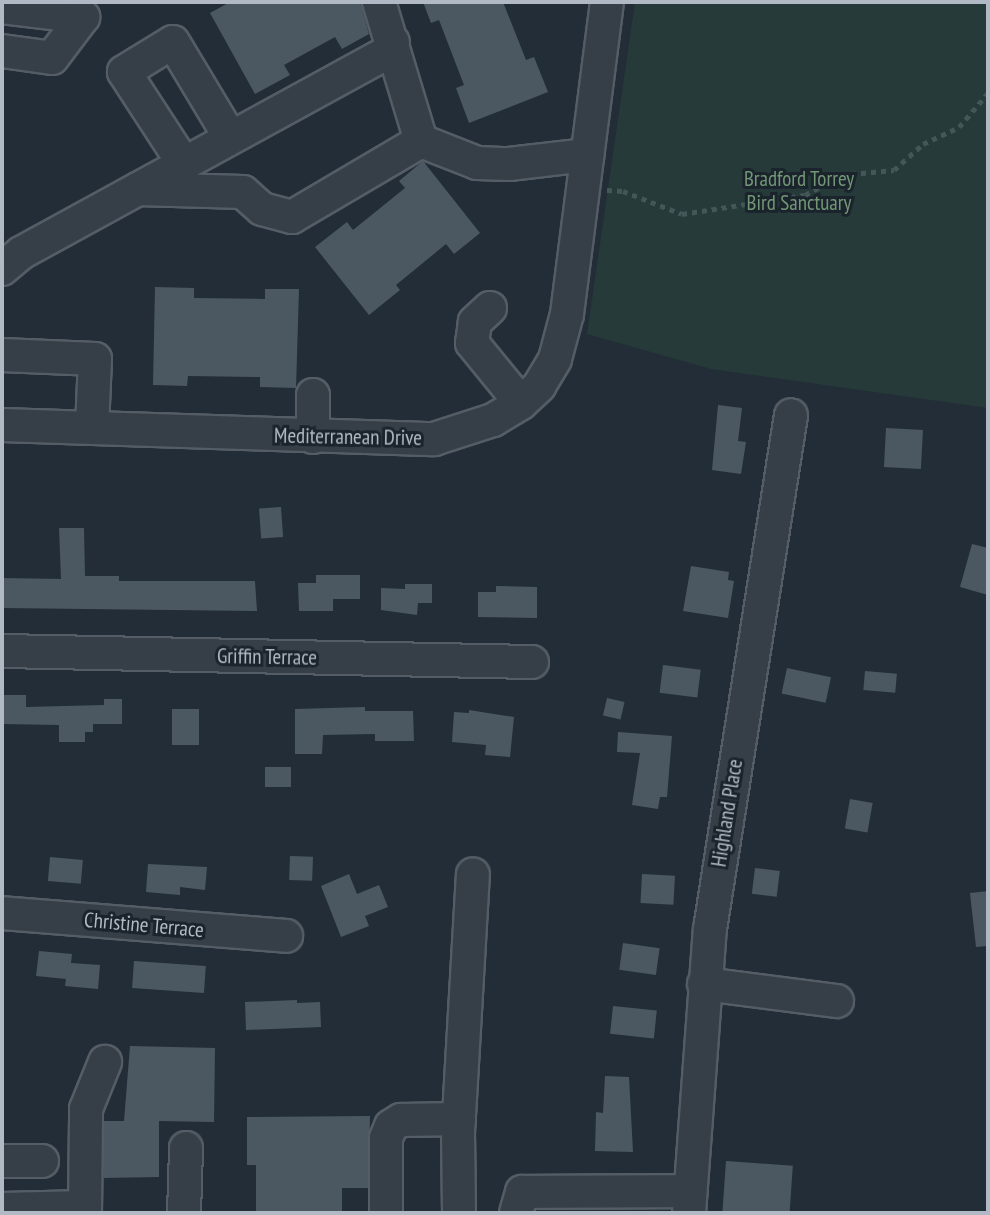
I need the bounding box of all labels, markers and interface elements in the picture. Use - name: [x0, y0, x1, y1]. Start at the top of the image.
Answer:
- park label: Bradford Torrey Bird Sanctuary: [744, 166, 854, 216]
- street label: Mediterranean Drive: [274, 423, 422, 451]
- street label: Griffin Terrace: [217, 644, 317, 670]
- street label: Highland Place: [706, 757, 748, 869]
- street label: Christine Terrace: [83, 907, 205, 943]

